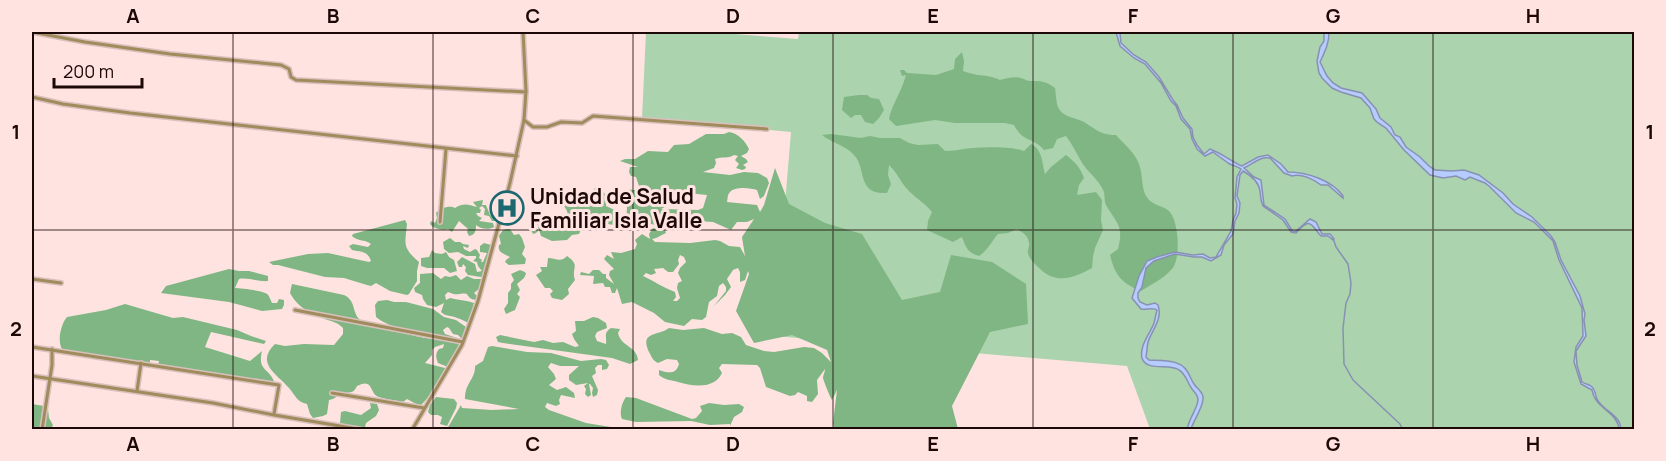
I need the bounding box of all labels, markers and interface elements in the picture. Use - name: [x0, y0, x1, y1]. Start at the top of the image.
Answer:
- text: A: [126, 2, 140, 29]
- text: B: [327, 2, 340, 29]
- text: C: [526, 2, 540, 29]
- text: D: [726, 2, 740, 29]
- text: E: [927, 2, 939, 29]
- text: F: [1128, 2, 1139, 29]
- text: G: [1326, 2, 1341, 29]
- text: H: [1526, 2, 1540, 29]
- scale bar: [54, 51, 142, 89]
- text: 200 m: [63, 59, 114, 83]
- text: 1: [12, 118, 20, 145]
- text: 1: [1646, 118, 1654, 145]
- place label: Unidad de Salud Familiar Isla Valle: [530, 182, 702, 234]
- hospital icon: Unidad de Salud Familiar Isla Valle: [489, 190, 525, 226]
- text: 2: [10, 315, 22, 342]
- text: 2: [1644, 315, 1656, 342]
- text: A: [126, 430, 140, 457]
- text: B: [327, 430, 340, 457]
- text: C: [526, 430, 540, 457]
- text: D: [726, 430, 740, 457]
- text: E: [927, 430, 939, 457]
- text: F: [1128, 430, 1139, 457]
- text: G: [1326, 430, 1341, 457]
- text: H: [1526, 430, 1540, 457]

